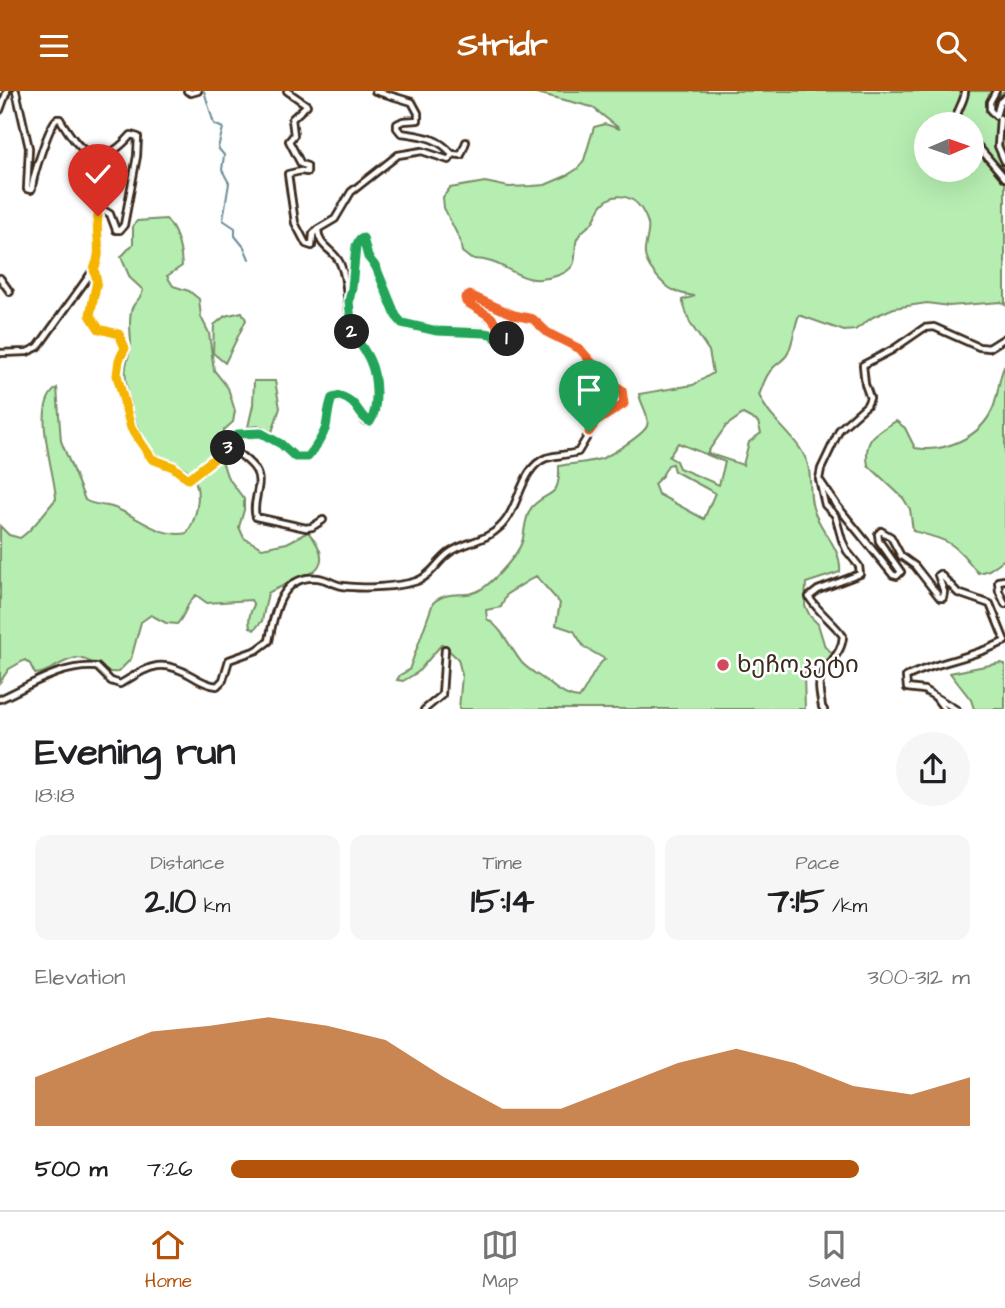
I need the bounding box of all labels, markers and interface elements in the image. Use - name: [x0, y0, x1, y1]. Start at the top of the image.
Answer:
- text: Stridr: [457, 23, 548, 68]
- icon: menu: [35, 27, 73, 65]
- icon: search: [932, 27, 970, 65]
- north arrow: [914, 112, 984, 182]
- map controls: [914, 112, 984, 182]
- pin: [68, 144, 128, 216]
- icon: check: [79, 155, 117, 193]
- pin: 2: [334, 315, 370, 349]
- text: 2: [346, 318, 357, 345]
- pin: 1: [490, 321, 524, 357]
- text: 1: [505, 325, 508, 352]
- pin: [559, 360, 619, 432]
- icon: arrive: [570, 371, 608, 409]
- pin: 3: [210, 431, 246, 465]
- text: 3: [223, 434, 232, 461]
- place label: ხეჩოკეტი: [737, 648, 859, 682]
- marker: ხეჩოკეტი: [715, 657, 731, 673]
- text: Evening run: [35, 727, 236, 779]
- button: share: [896, 732, 970, 806]
- text: 18:18: [35, 779, 75, 811]
- text: Distance: [151, 850, 224, 877]
- text: Time: [483, 850, 522, 877]
- text: Pace: [795, 850, 840, 877]
- text: 2.10: [145, 877, 196, 926]
- text: 15:14: [471, 877, 534, 926]
- text: 7:15: [768, 877, 824, 926]
- text: km: [196, 893, 230, 920]
- text: /km: [824, 893, 867, 920]
- text: Elevation: [35, 961, 126, 993]
- text: 300–312 m: [867, 961, 970, 993]
- text: 500 m: [35, 1153, 107, 1185]
- text: 7:26: [147, 1153, 193, 1185]
- tab: Home: [145, 1226, 192, 1295]
- tab: Map: [481, 1226, 519, 1295]
- tab: Saved: [809, 1226, 860, 1295]

